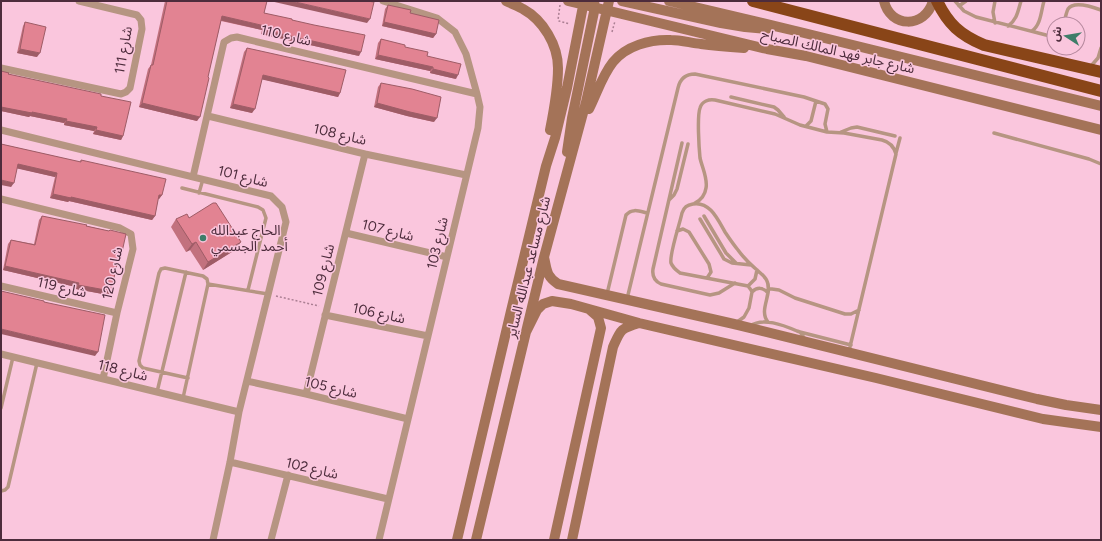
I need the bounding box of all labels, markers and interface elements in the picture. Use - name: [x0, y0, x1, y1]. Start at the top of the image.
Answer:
- north arrow: [1046, 16, 1086, 56]
- street label: شارع 110: [259, 21, 313, 51]
- street label: شارع 111: [111, 25, 138, 76]
- text: ش: [1049, 25, 1065, 43]
- street label: شارع جابر فهد المالك الصباح: [759, 26, 916, 79]
- street label: شارع 108: [311, 120, 368, 151]
- street label: شارع 101: [215, 162, 270, 193]
- street label: شارع مساعد عبدالله الساير: [502, 194, 556, 341]
- street label: شارع 103: [423, 215, 454, 271]
- street label: شارع 107: [360, 216, 416, 247]
- place label: الحاج عبدالله أحمد الجسمي: [211, 222, 288, 257]
- marker: الحاج عبدالله أحمد الجسمي: [198, 233, 208, 243]
- street label: شارع 109: [309, 242, 340, 299]
- street label: شارع 120: [99, 245, 128, 301]
- street label: شارع 119: [35, 274, 88, 303]
- street label: شارع 106: [351, 300, 407, 329]
- street label: شارع 118: [96, 356, 150, 387]
- street label: شارع 105: [302, 373, 359, 404]
- street label: شارع 102: [284, 454, 340, 485]

